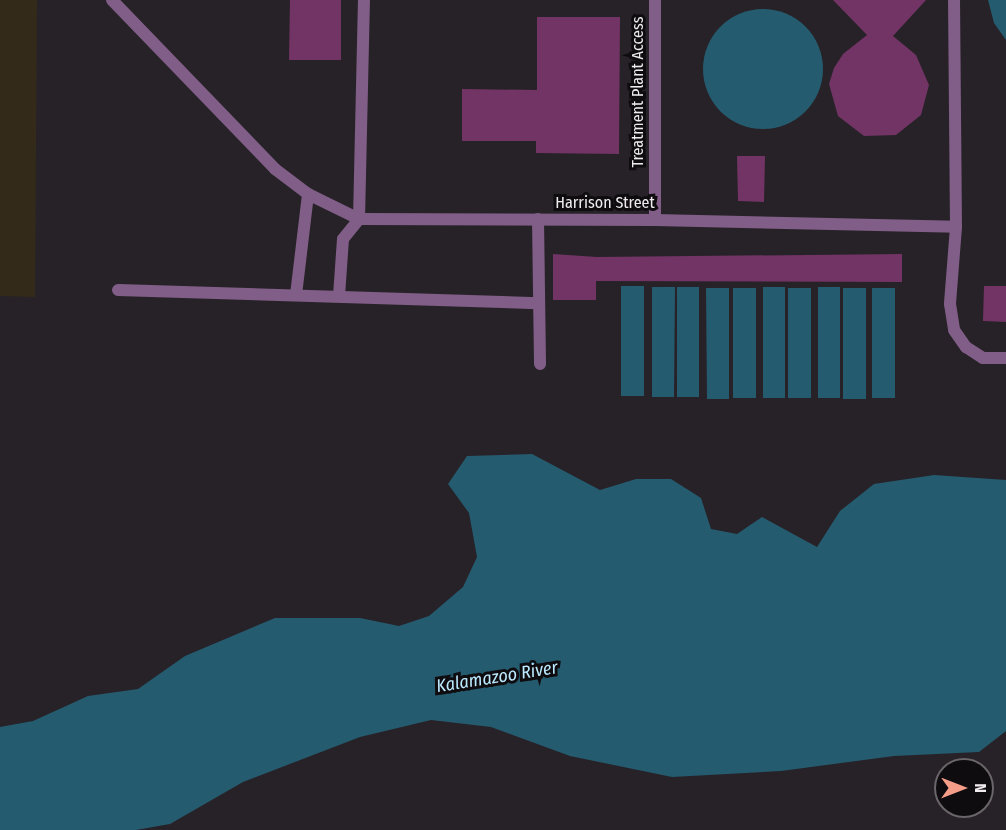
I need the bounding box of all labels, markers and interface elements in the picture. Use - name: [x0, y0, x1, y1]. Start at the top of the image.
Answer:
- street label: Treatment Plant Access: [628, 16, 648, 168]
- street label: Harrison Street: [555, 193, 655, 213]
- water label: Kalamazoo River: [435, 657, 559, 697]
- north arrow: [934, 758, 994, 818]
- text: N: [971, 783, 990, 793]

